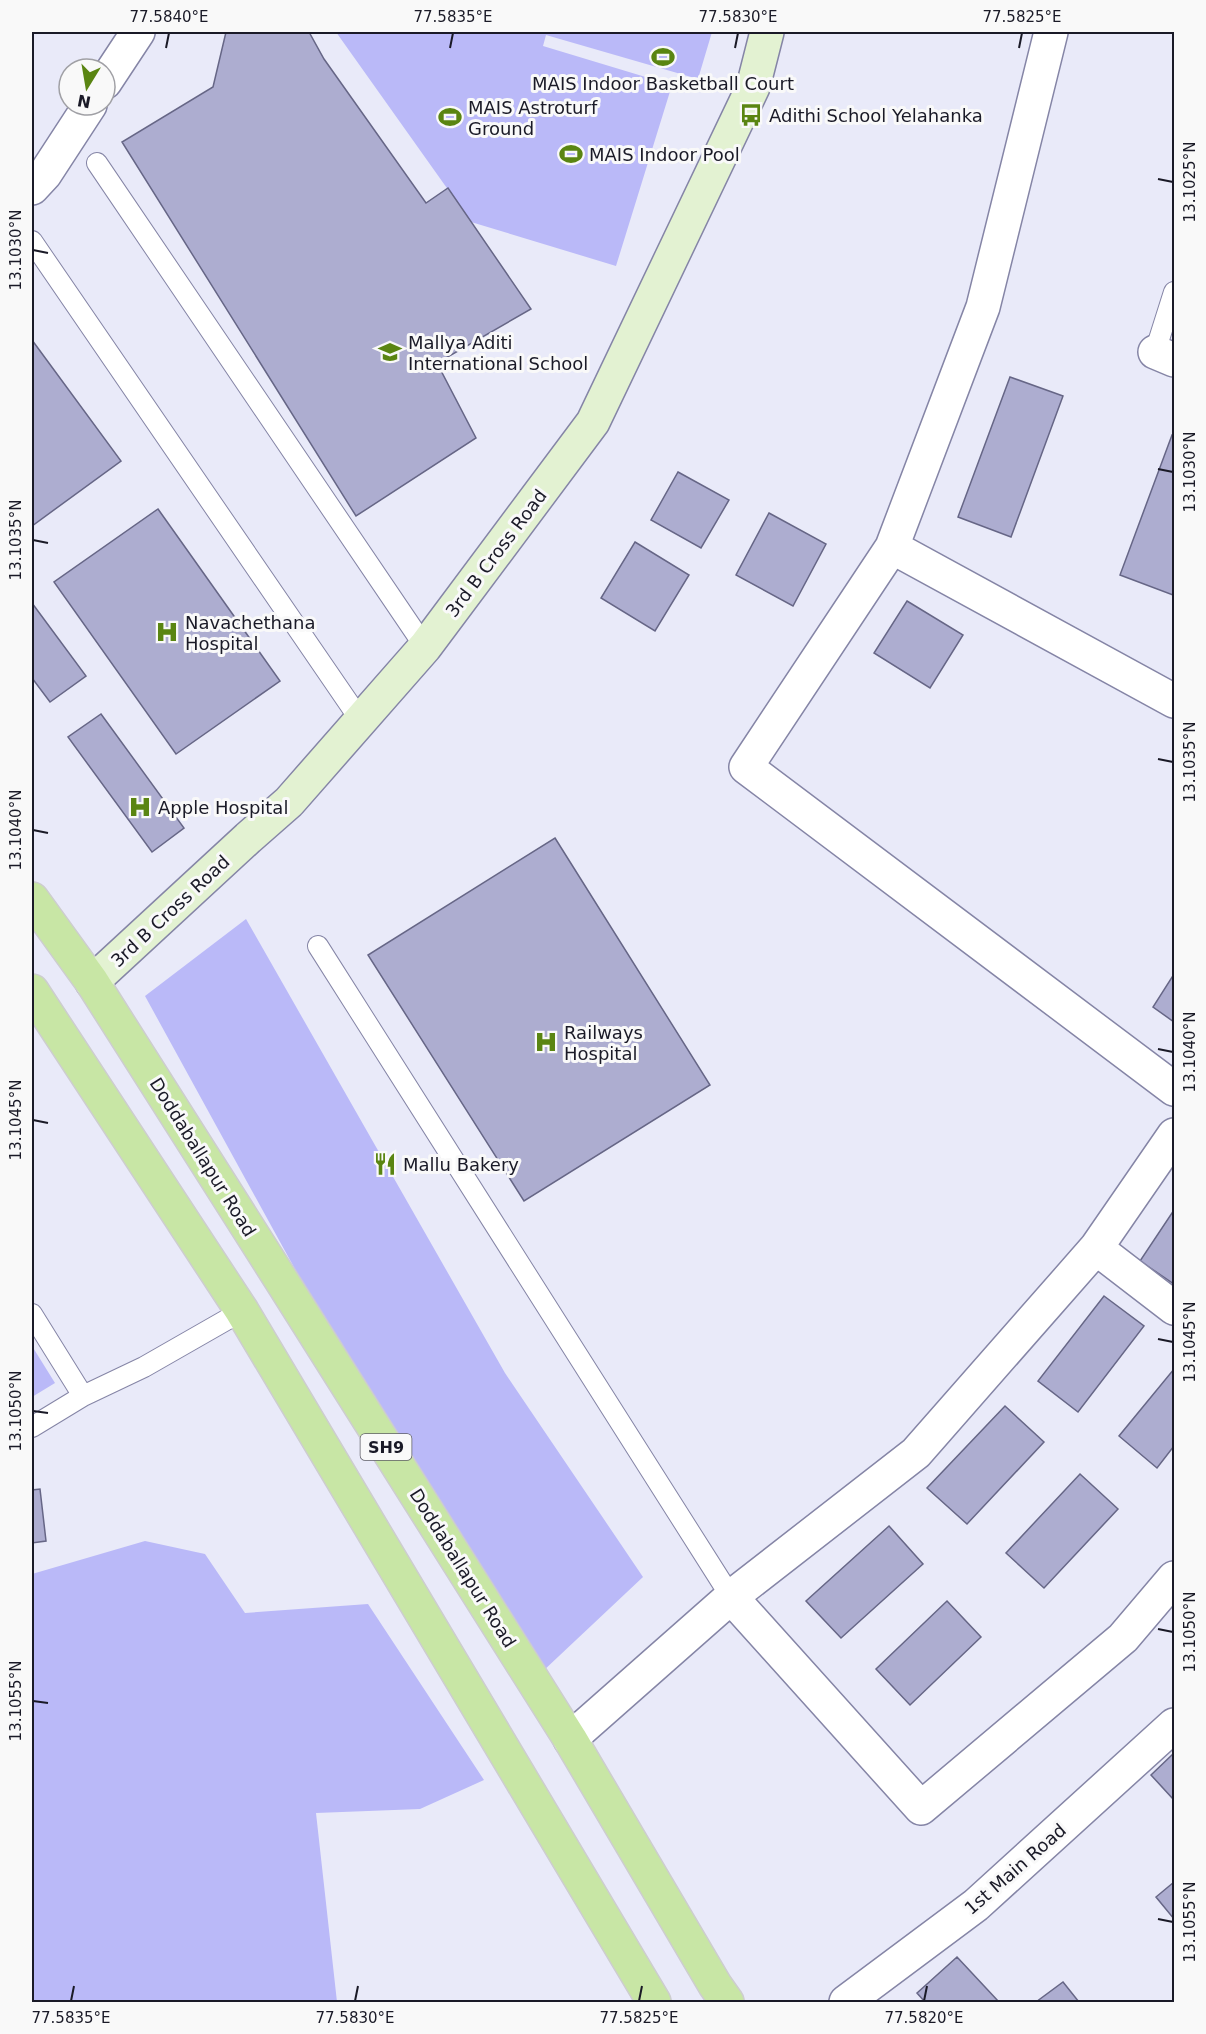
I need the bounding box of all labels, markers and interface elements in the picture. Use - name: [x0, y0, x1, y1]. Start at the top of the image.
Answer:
- text: 77.5840°E: [129, 8, 209, 26]
- text: 77.5835°E: [413, 8, 493, 26]
- text: 77.5830°E: [698, 8, 778, 26]
- text: 77.5825°E: [982, 8, 1062, 26]
- sports icon: MAIS Indoor Basketball Court: [650, 44, 676, 70]
- north arrow: [57, 57, 117, 117]
- place label: MAIS Indoor Basketball Court: [532, 73, 794, 94]
- text: N: [76, 91, 93, 112]
- place label: MAIS Astroturf Ground: [468, 97, 598, 139]
- bus stop icon: Adithi School Yelahanka: [738, 102, 764, 128]
- sports icon: MAIS Astroturf Ground: [437, 104, 463, 130]
- place label: Adithi School Yelahanka: [769, 105, 983, 126]
- sports icon: MAIS Indoor Pool: [558, 141, 584, 167]
- text: 13.1025°N: [1181, 142, 1199, 222]
- place label: MAIS Indoor Pool: [589, 144, 740, 165]
- text: 13.1030°N: [7, 210, 25, 290]
- place label: Mallya Aditi International School: [408, 332, 588, 374]
- school or university icon: Mallya Aditi International School: [377, 339, 403, 365]
- text: 13.1030°N: [1181, 432, 1199, 512]
- street label: 3rd B Cross Road: [441, 485, 551, 621]
- text: 13.1035°N: [7, 500, 25, 580]
- place label: Navachethana Hospital: [185, 612, 316, 654]
- hospital icon: Navachethana Hospital: [154, 619, 180, 645]
- text: 13.1035°N: [1181, 722, 1199, 802]
- text: 13.1040°N: [7, 790, 25, 870]
- hospital icon: Apple Hospital: [127, 794, 153, 820]
- place label: Apple Hospital: [158, 797, 288, 818]
- street label: 3rd B Cross Road: [107, 851, 233, 971]
- text: 13.1040°N: [1181, 1012, 1199, 1092]
- place label: Railways Hospital: [564, 1022, 643, 1064]
- hospital icon: Railways Hospital: [533, 1029, 559, 1055]
- street label: Doddaballapur Road: [146, 1074, 260, 1240]
- text: 13.1045°N: [7, 1080, 25, 1160]
- restaurant icon: Mallu Bakery: [372, 1151, 398, 1177]
- place label: Mallu Bakery: [403, 1154, 519, 1175]
- text: 13.1045°N: [1181, 1302, 1199, 1382]
- text: 13.1050°N: [7, 1371, 25, 1451]
- road number: SH9: [360, 1434, 412, 1460]
- street label: Doddaballapur Road: [406, 1485, 520, 1651]
- text: 13.1050°N: [1181, 1592, 1199, 1672]
- text: 13.1055°N: [7, 1661, 25, 1741]
- street label: 1st Main Road: [960, 1819, 1070, 1919]
- text: 13.1055°N: [1181, 1882, 1199, 1962]
- text: 77.5835°E: [31, 2009, 111, 2027]
- text: 77.5830°E: [315, 2009, 395, 2027]
- text: 77.5825°E: [599, 2009, 679, 2027]
- text: 77.5820°E: [884, 2009, 964, 2027]

